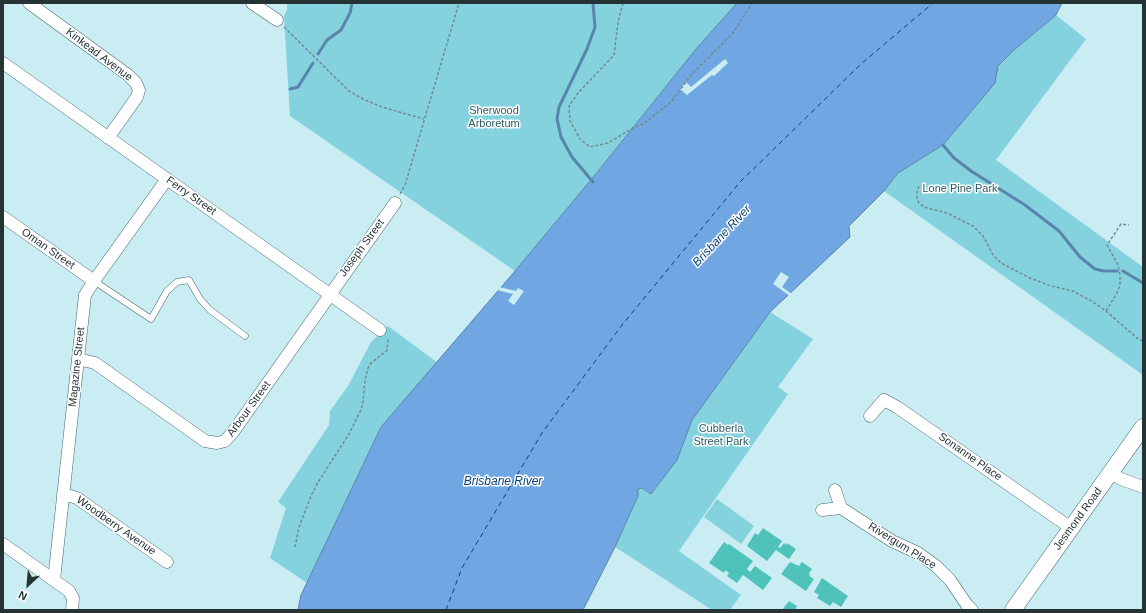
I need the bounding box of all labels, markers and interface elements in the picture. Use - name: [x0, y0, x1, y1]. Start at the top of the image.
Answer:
- street label: Kinkead Avenue: [63, 26, 135, 84]
- park label: Sherwood Arboretum: [468, 104, 520, 130]
- street label: Ferry Street: [163, 174, 219, 218]
- park label: Lone Pine Park: [922, 182, 998, 196]
- water label: Brisbane River: [690, 202, 754, 270]
- street label: Joseph Street: [337, 217, 387, 279]
- street label: Oman Street: [19, 226, 77, 272]
- street label: Magazine Street: [66, 326, 88, 408]
- street label: Arbour Street: [224, 379, 274, 439]
- park label: Cubberla Street Park: [693, 422, 749, 448]
- street label: Sonanne Place: [936, 430, 1004, 484]
- water label: Brisbane River: [464, 475, 542, 489]
- street label: Jesmond Road: [1051, 485, 1105, 553]
- street label: Woodberry Avenue: [74, 494, 158, 558]
- street label: Rivergum Place: [866, 520, 938, 572]
- north arrow: [8, 565, 48, 605]
- text: N: [17, 589, 29, 603]

